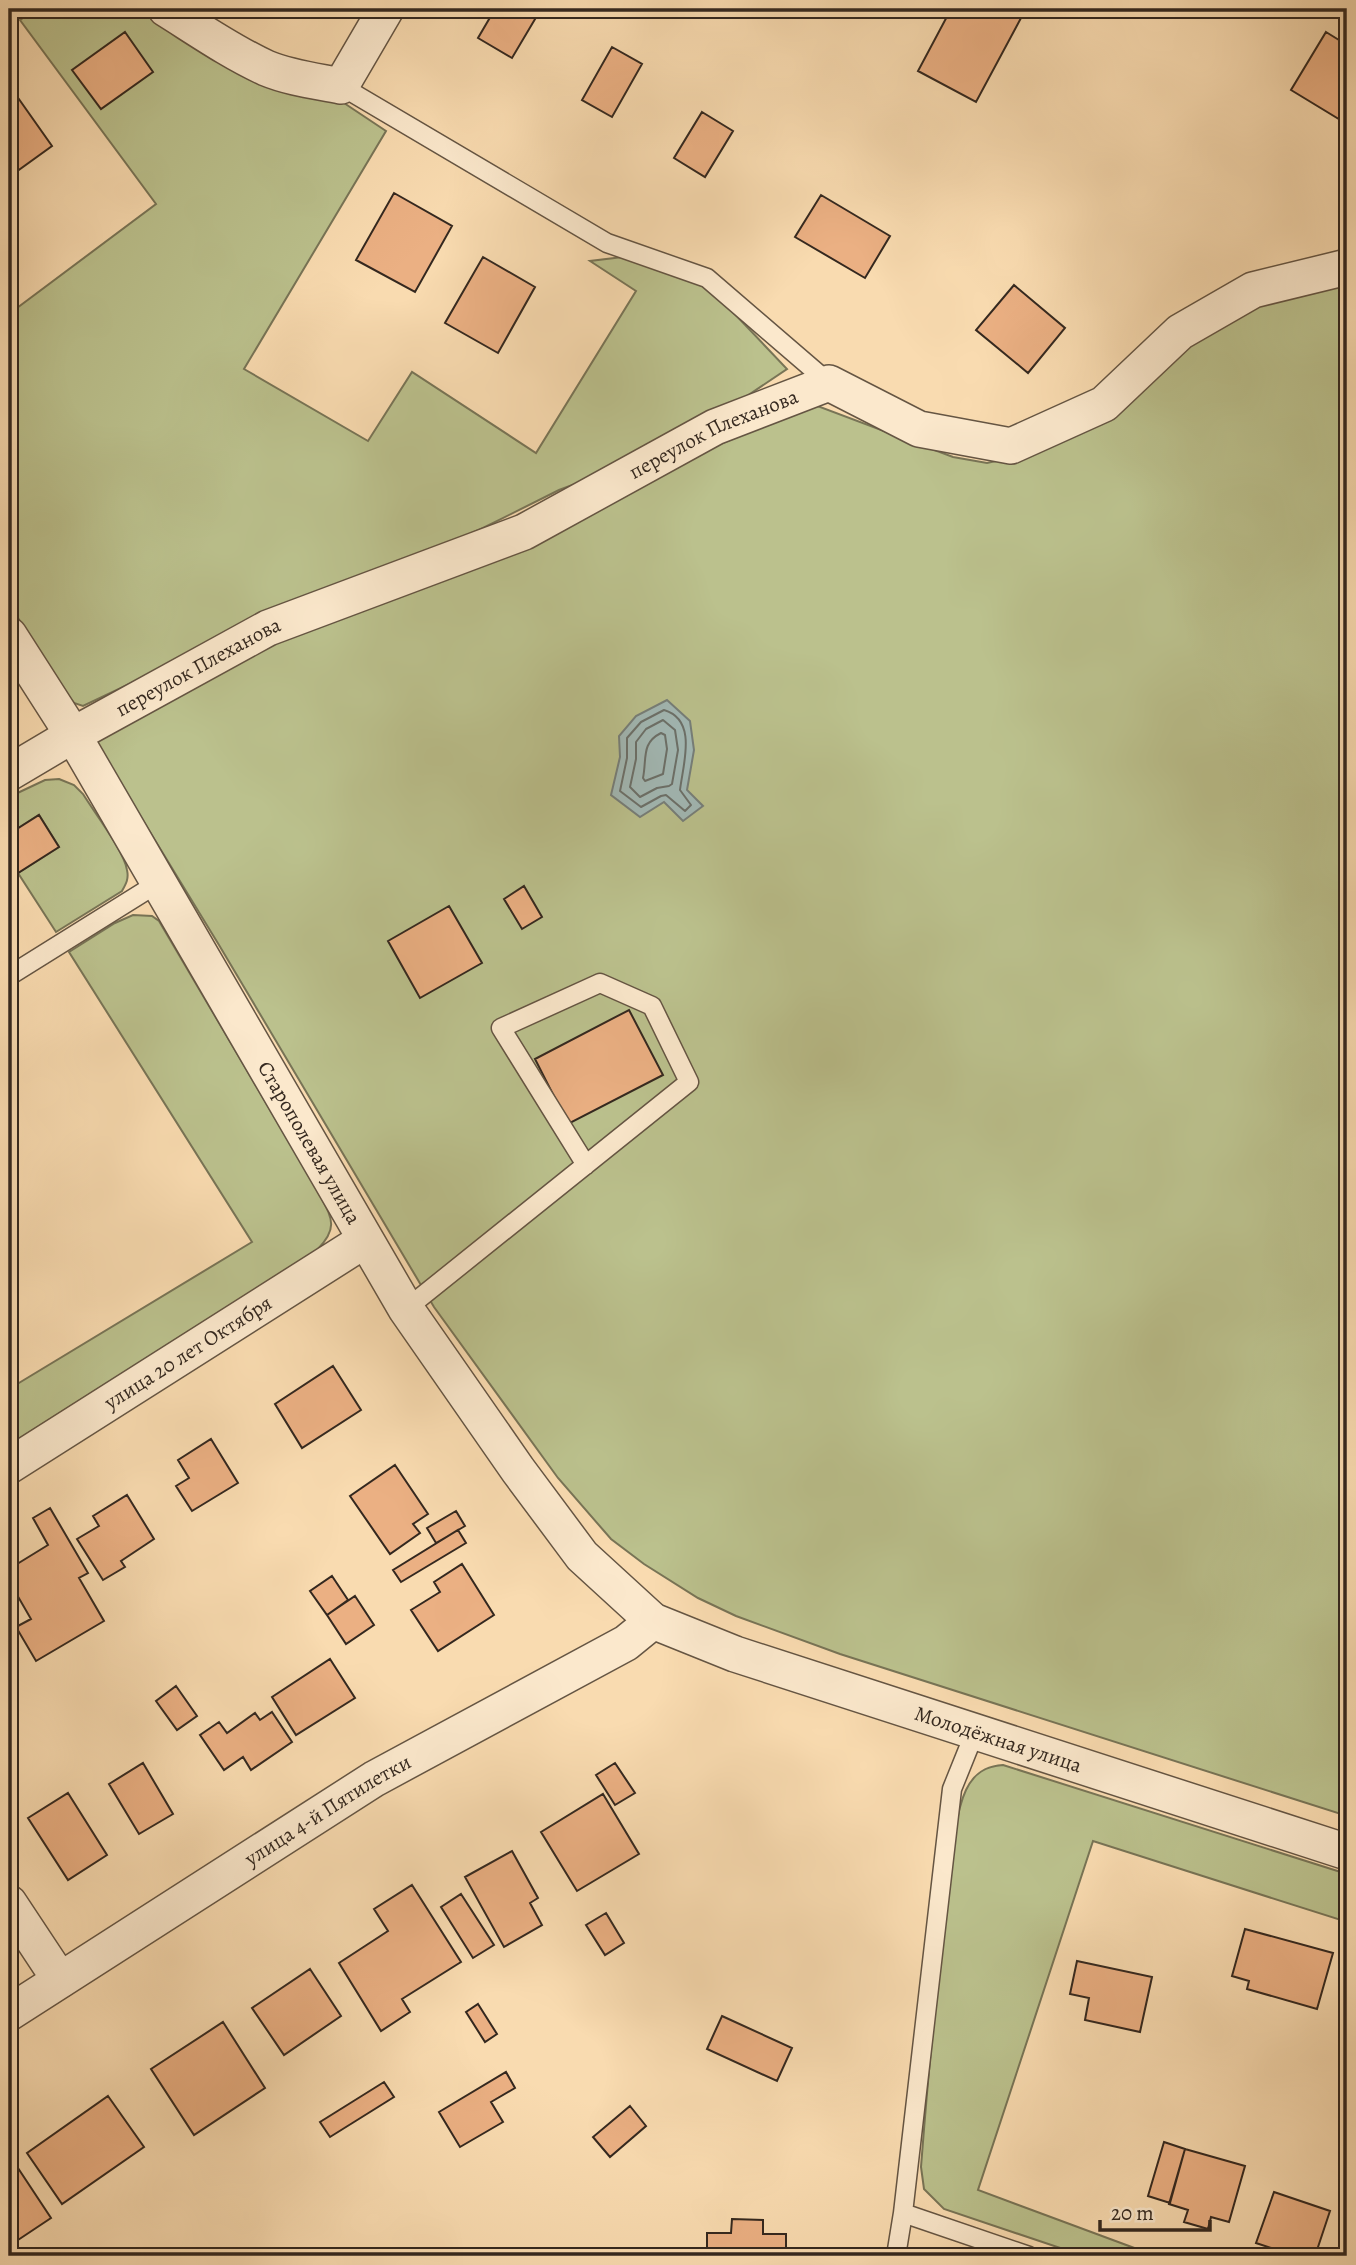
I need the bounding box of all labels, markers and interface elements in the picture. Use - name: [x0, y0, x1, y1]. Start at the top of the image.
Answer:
- street label: переулок Плеханова: [624, 382, 802, 486]
- street label: переулок Плеханова: [110, 610, 285, 723]
- street label: Старополевая улица: [251, 1056, 368, 1230]
- street label: улица 20 лет Октября: [98, 1289, 277, 1417]
- street label: Молодёжная улица: [911, 1699, 1086, 1779]
- street label: улица 4-й Пятилетки: [238, 1748, 416, 1873]
- scale bar: [1100, 2188, 1211, 2232]
- text: 20 m: [1111, 2199, 1154, 2227]

